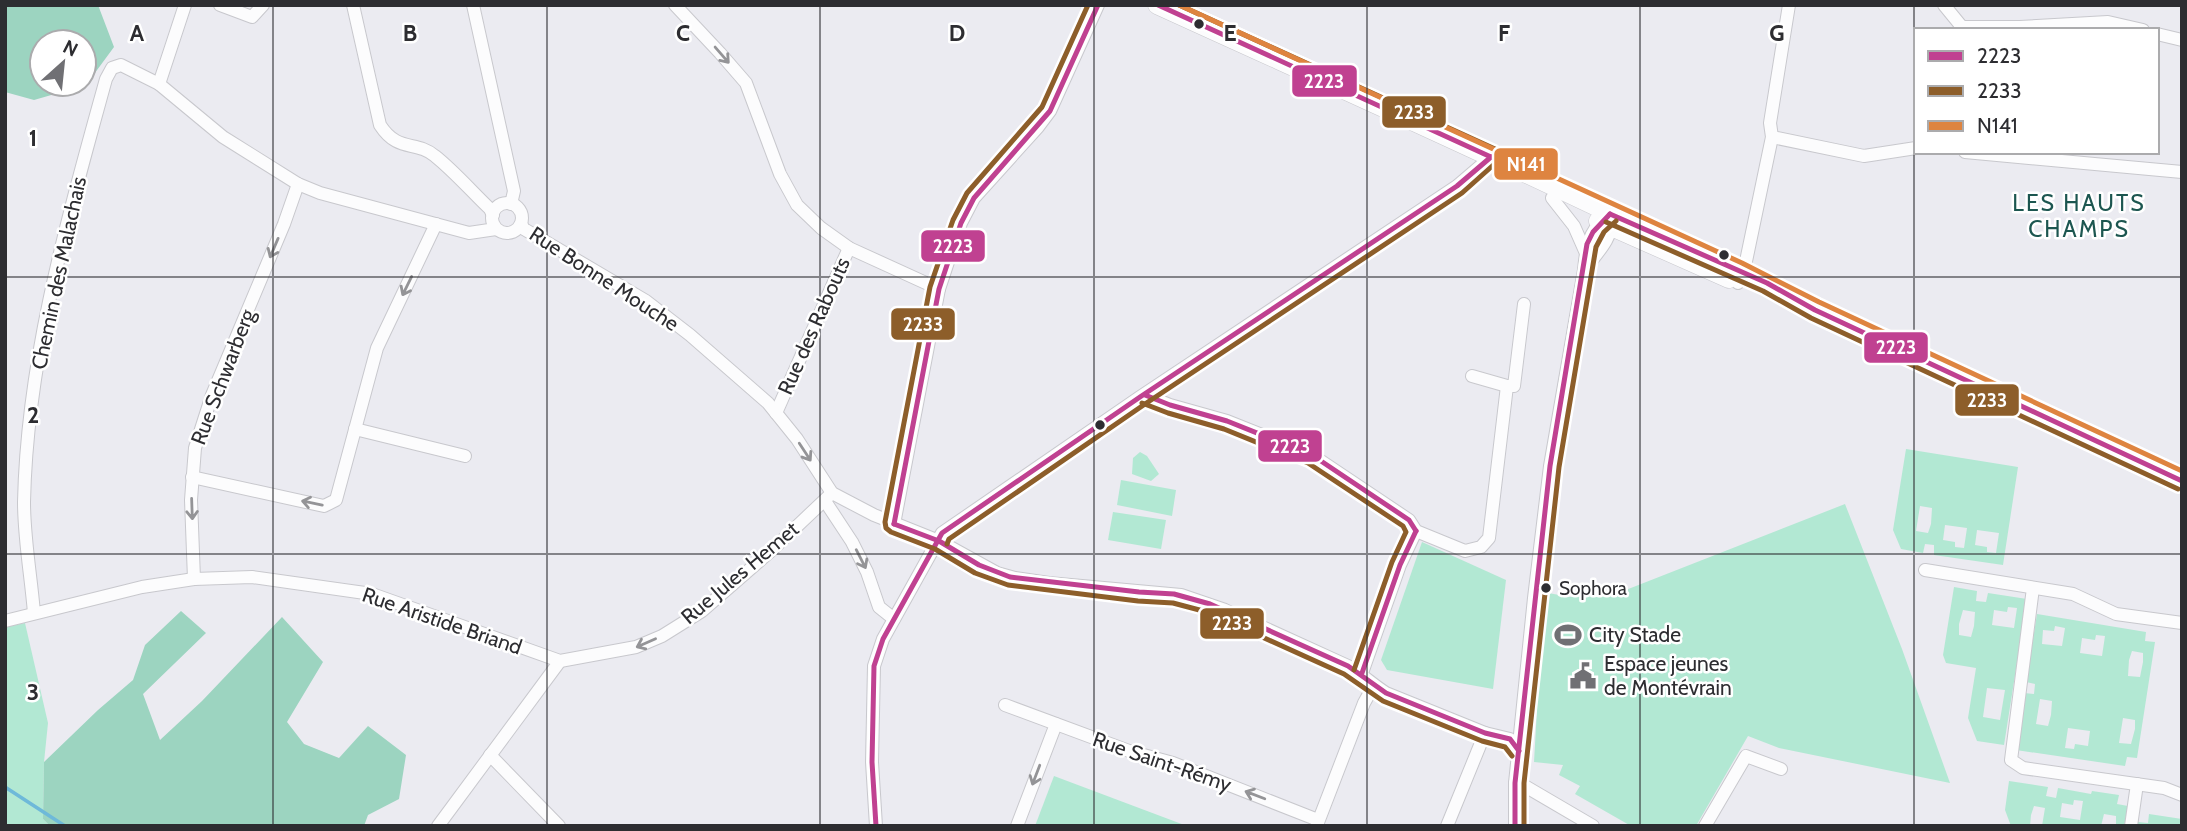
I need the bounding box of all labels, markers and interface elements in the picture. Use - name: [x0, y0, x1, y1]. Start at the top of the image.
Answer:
- unlabelled marker: [1192, 17, 1206, 31]
- text: A: [130, 19, 145, 47]
- text: B: [403, 19, 417, 47]
- text: C: [676, 19, 690, 47]
- text: D: [949, 19, 965, 47]
- text: E: [1223, 19, 1237, 47]
- text: F: [1498, 19, 1510, 47]
- text: G: [1769, 19, 1785, 47]
- north arrow: [28, 28, 98, 98]
- legend: [1914, 28, 2159, 154]
- text: N: [59, 35, 82, 62]
- text: 2223: [1977, 43, 2021, 68]
- one-way arrow: [714, 46, 730, 64]
- line badge: 2223: [1291, 64, 1358, 98]
- text: 2223: [1304, 70, 1344, 93]
- text: 2233: [1977, 78, 2022, 103]
- line badge: 2233: [1381, 95, 1447, 129]
- text: 2233: [1394, 101, 1434, 124]
- text: N141: [1977, 113, 2018, 138]
- text: 1: [29, 124, 37, 152]
- line badge: N141: [1493, 147, 1559, 181]
- text: N141: [1506, 153, 1546, 176]
- street label: Chemin des Malachais: [26, 174, 91, 372]
- district label: LES HAUTS CHAMPS: [2012, 189, 2146, 243]
- street label: Rue Bonne Mouche: [525, 221, 684, 336]
- line badge: 2223: [920, 229, 986, 263]
- text: 2223: [933, 235, 973, 258]
- one-way arrow: [267, 236, 280, 258]
- unlabelled marker: [1717, 248, 1731, 262]
- street label: Rue des Rabouts: [772, 253, 855, 398]
- one-way arrow: [400, 275, 413, 296]
- street label: Rue Schwarberg: [185, 305, 260, 448]
- line badge: 2233: [890, 307, 956, 341]
- text: 2233: [903, 313, 943, 336]
- line badge: 2223: [1863, 331, 1929, 364]
- text: 2223: [1876, 336, 1916, 359]
- line badge: 2233: [1954, 383, 2020, 417]
- text: 2233: [1967, 389, 2007, 412]
- text: 2: [27, 401, 39, 429]
- unlabelled marker: [1093, 418, 1107, 432]
- line badge: 2223: [1257, 429, 1323, 463]
- text: 2223: [1270, 435, 1310, 458]
- one-way arrow: [798, 442, 813, 461]
- one-way arrow: [301, 496, 324, 510]
- one-way arrow: [185, 497, 198, 520]
- street label: Rue Jules Hemet: [676, 516, 803, 629]
- one-way arrow: [854, 548, 868, 569]
- place label: Sophora: [1559, 577, 1627, 600]
- street label: Rue Aristide Briand: [359, 581, 525, 660]
- marker: Sophora: [1539, 581, 1553, 595]
- line badge: 2233: [1199, 607, 1265, 640]
- text: 2233: [1212, 612, 1252, 635]
- sports icon: City Stade: [1553, 620, 1583, 650]
- place label: City Stade: [1589, 622, 1681, 647]
- one-way arrow: [636, 637, 658, 650]
- place label: Espace jeunes de Montévrain: [1604, 651, 1732, 700]
- public building icon: Espace jeunes de Montévrain: [1568, 661, 1598, 691]
- text: 3: [27, 678, 39, 706]
- street label: Rue Saint-Rémy: [1090, 726, 1235, 797]
- one-way arrow: [1029, 763, 1042, 785]
- one-way arrow: [1245, 787, 1266, 800]

